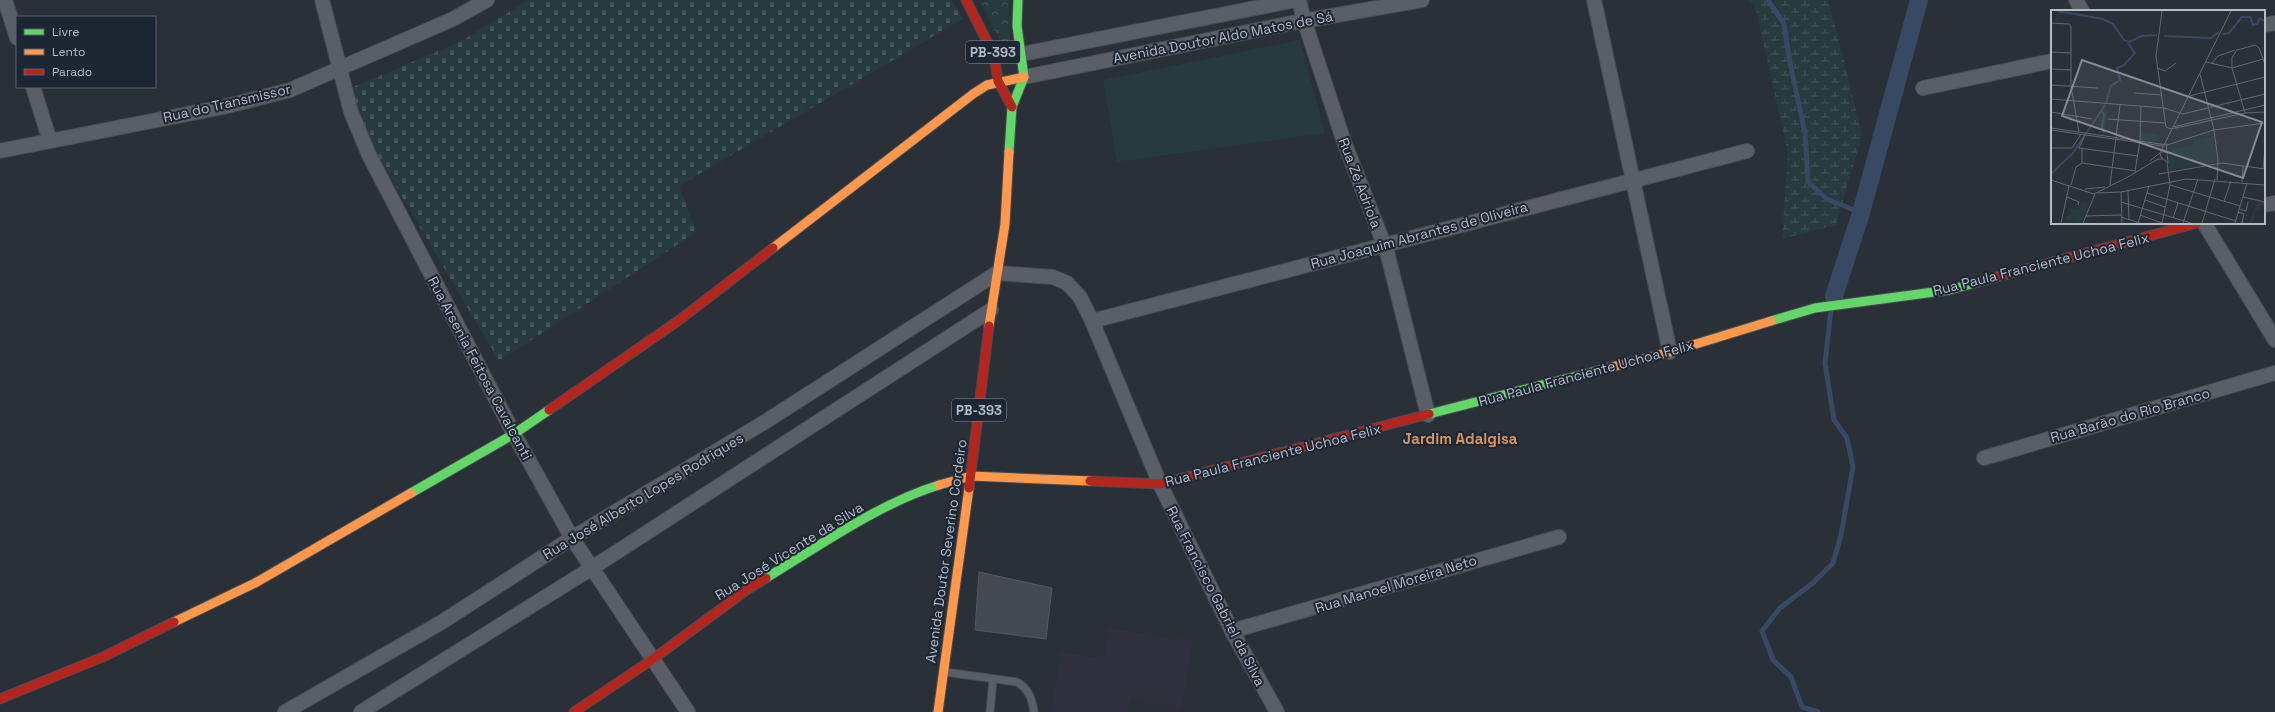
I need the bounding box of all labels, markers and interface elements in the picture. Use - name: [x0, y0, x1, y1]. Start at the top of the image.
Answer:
- street label: Avenida Doutor Aldo Matos de Sá: [1112, 7, 1334, 67]
- inset map: [2051, 10, 2265, 224]
- legend: [16, 16, 156, 88]
- text: Livre: [52, 24, 79, 40]
- road number: PB-393: [966, 41, 1020, 63]
- text: Lento: [52, 44, 86, 60]
- text: Parado: [52, 64, 92, 80]
- street label: Rua do Transmissor: [161, 80, 293, 126]
- street label: Rua Zé Adriola: [1335, 135, 1385, 231]
- street label: Rua Joaquim Abrantes de Oliveira: [1309, 197, 1529, 273]
- street label: Rua Paula Franciente Uchoa Felix: [1931, 228, 2151, 300]
- street label: Rua Arsenia Feitosa Cavalcanti: [424, 273, 536, 463]
- street label: Rua Paula Franciente Uchoa Felix: [1476, 336, 1696, 410]
- street label: Rua Barāo do Rio Branco: [2048, 384, 2212, 446]
- road number: PB-393: [952, 399, 1006, 421]
- street label: Rua Paula Franciente Uchoa Felix: [1163, 419, 1383, 491]
- street label: Rua José Alberto Lopes Rodriques: [539, 429, 747, 563]
- district label: Jardim Adalgisa: [1403, 429, 1518, 448]
- street label: Avenida Doutor Severino Cordeiro: [921, 438, 971, 664]
- street label: Rua José Vicente da Silva: [712, 498, 866, 604]
- street label: Rua Francisco Gabriel da Silva: [1163, 503, 1269, 689]
- street label: Rua Manoel Moreira Neto: [1313, 551, 1479, 617]

